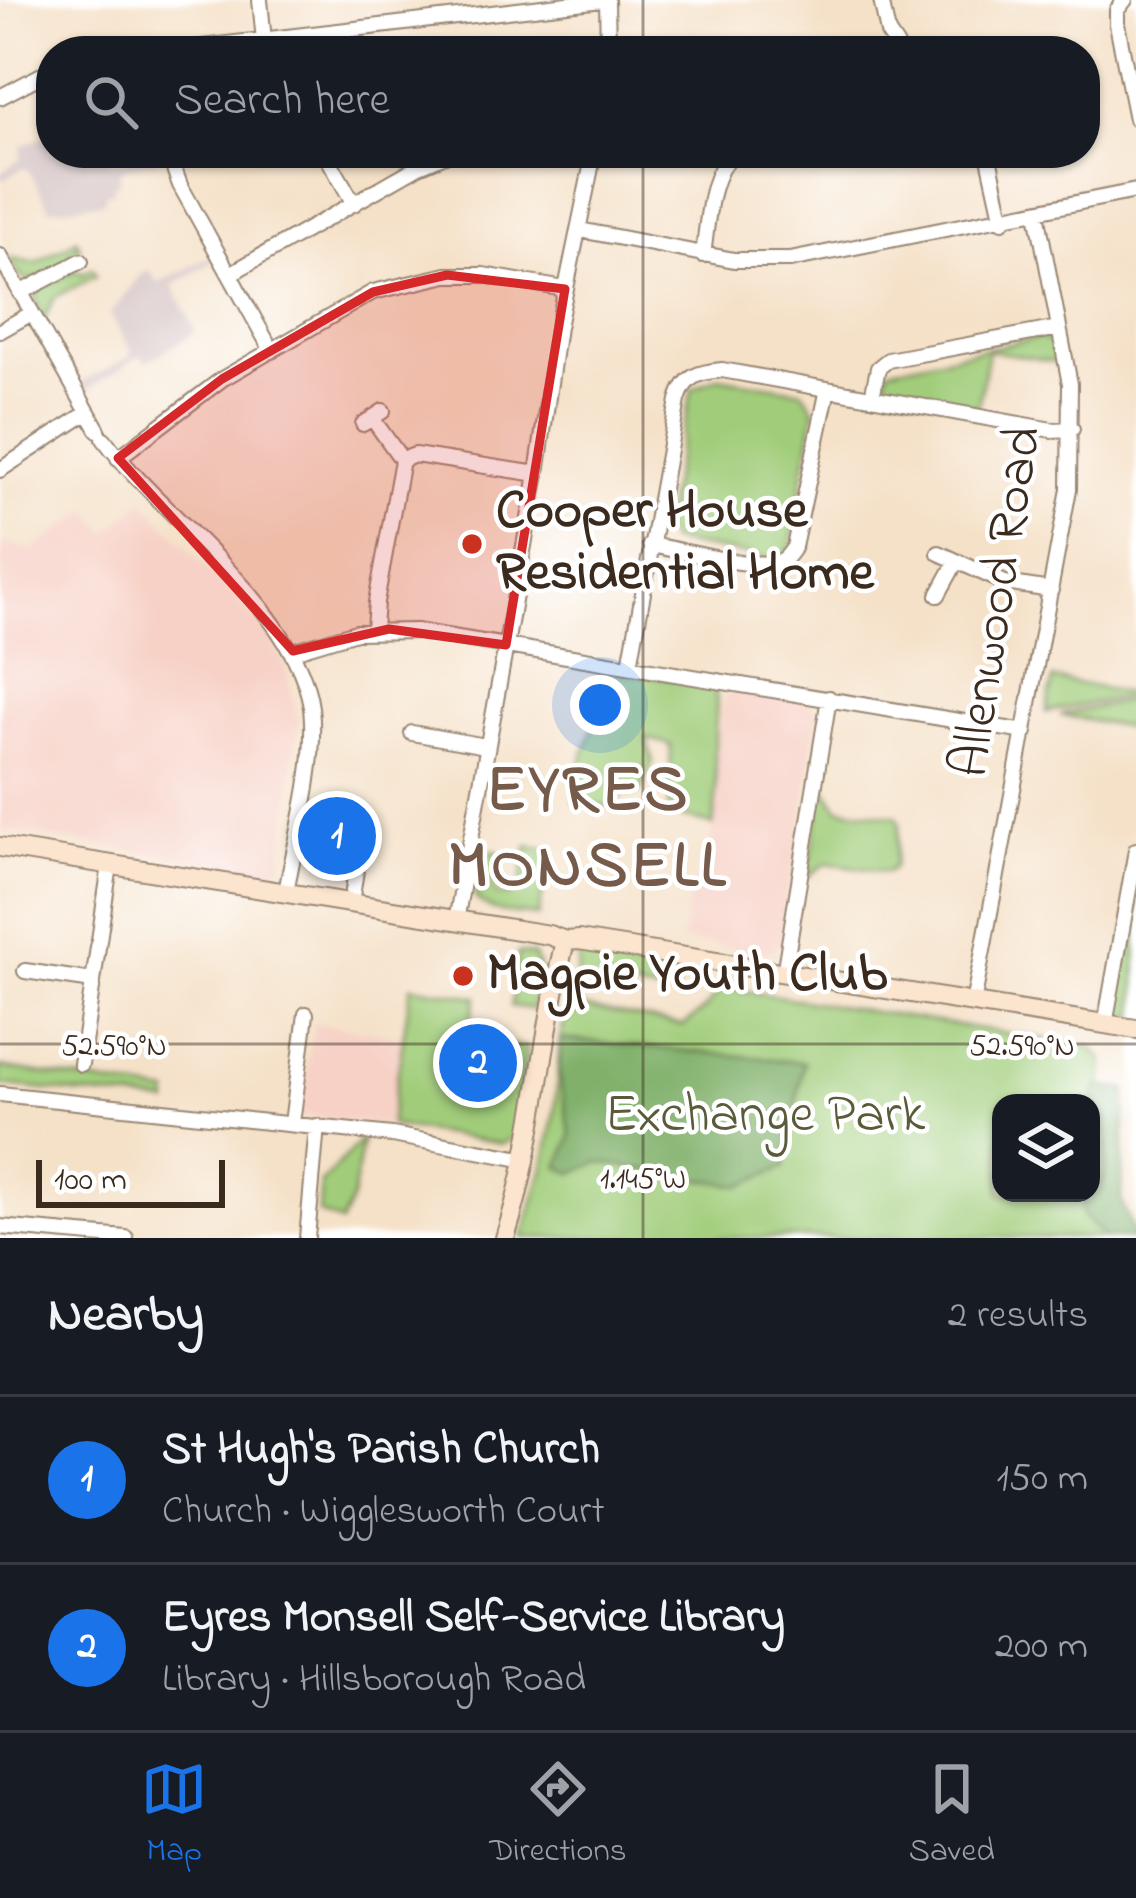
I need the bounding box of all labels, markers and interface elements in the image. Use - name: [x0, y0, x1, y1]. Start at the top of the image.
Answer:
- search box: [36, 36, 1100, 168]
- icon: search: [78, 69, 144, 135]
- text: Search here: [174, 69, 390, 135]
- street label: Allenwood Road: [933, 421, 1065, 783]
- place label: Cooper House Residential Home: [496, 474, 875, 614]
- marker: Cooper House Residential Home: [459, 531, 485, 557]
- your location: [570, 675, 630, 735]
- district label: EYRES MONSELL: [448, 745, 728, 917]
- pin: 1: [298, 791, 376, 881]
- place label: Magpie Youth Club: [487, 937, 888, 1017]
- marker: Magpie Youth Club: [450, 963, 476, 989]
- pin: 2: [439, 1018, 517, 1108]
- text: 52.590°N: [61, 1026, 167, 1070]
- text: 52.590°N: [969, 1026, 1075, 1070]
- park label: Exchange Park: [605, 1078, 925, 1157]
- map controls: [992, 1094, 1100, 1202]
- button: layers: [992, 1094, 1100, 1202]
- scale bar: [36, 1154, 225, 1207]
- text: 100 m: [54, 1157, 127, 1205]
- text: 1.145°W: [600, 1159, 686, 1203]
- text: Nearby: [48, 1279, 204, 1354]
- text: 2 results: [948, 1288, 1088, 1345]
- text: St Hugh's Parish Church: [162, 1418, 600, 1484]
- text: 1: [81, 1451, 93, 1508]
- text: 150 m: [996, 1451, 1088, 1508]
- text: Church · Wigglesworth Court: [162, 1484, 605, 1541]
- text: Eyres Monsell Self-Service Library: [162, 1586, 785, 1652]
- text: 2: [77, 1619, 97, 1676]
- text: 200 m: [995, 1619, 1088, 1676]
- text: Library · Hillsborough Road: [162, 1652, 586, 1709]
- tab: Map: [141, 1756, 207, 1876]
- tab: Directions: [489, 1756, 626, 1876]
- tab: Saved: [909, 1756, 995, 1876]

